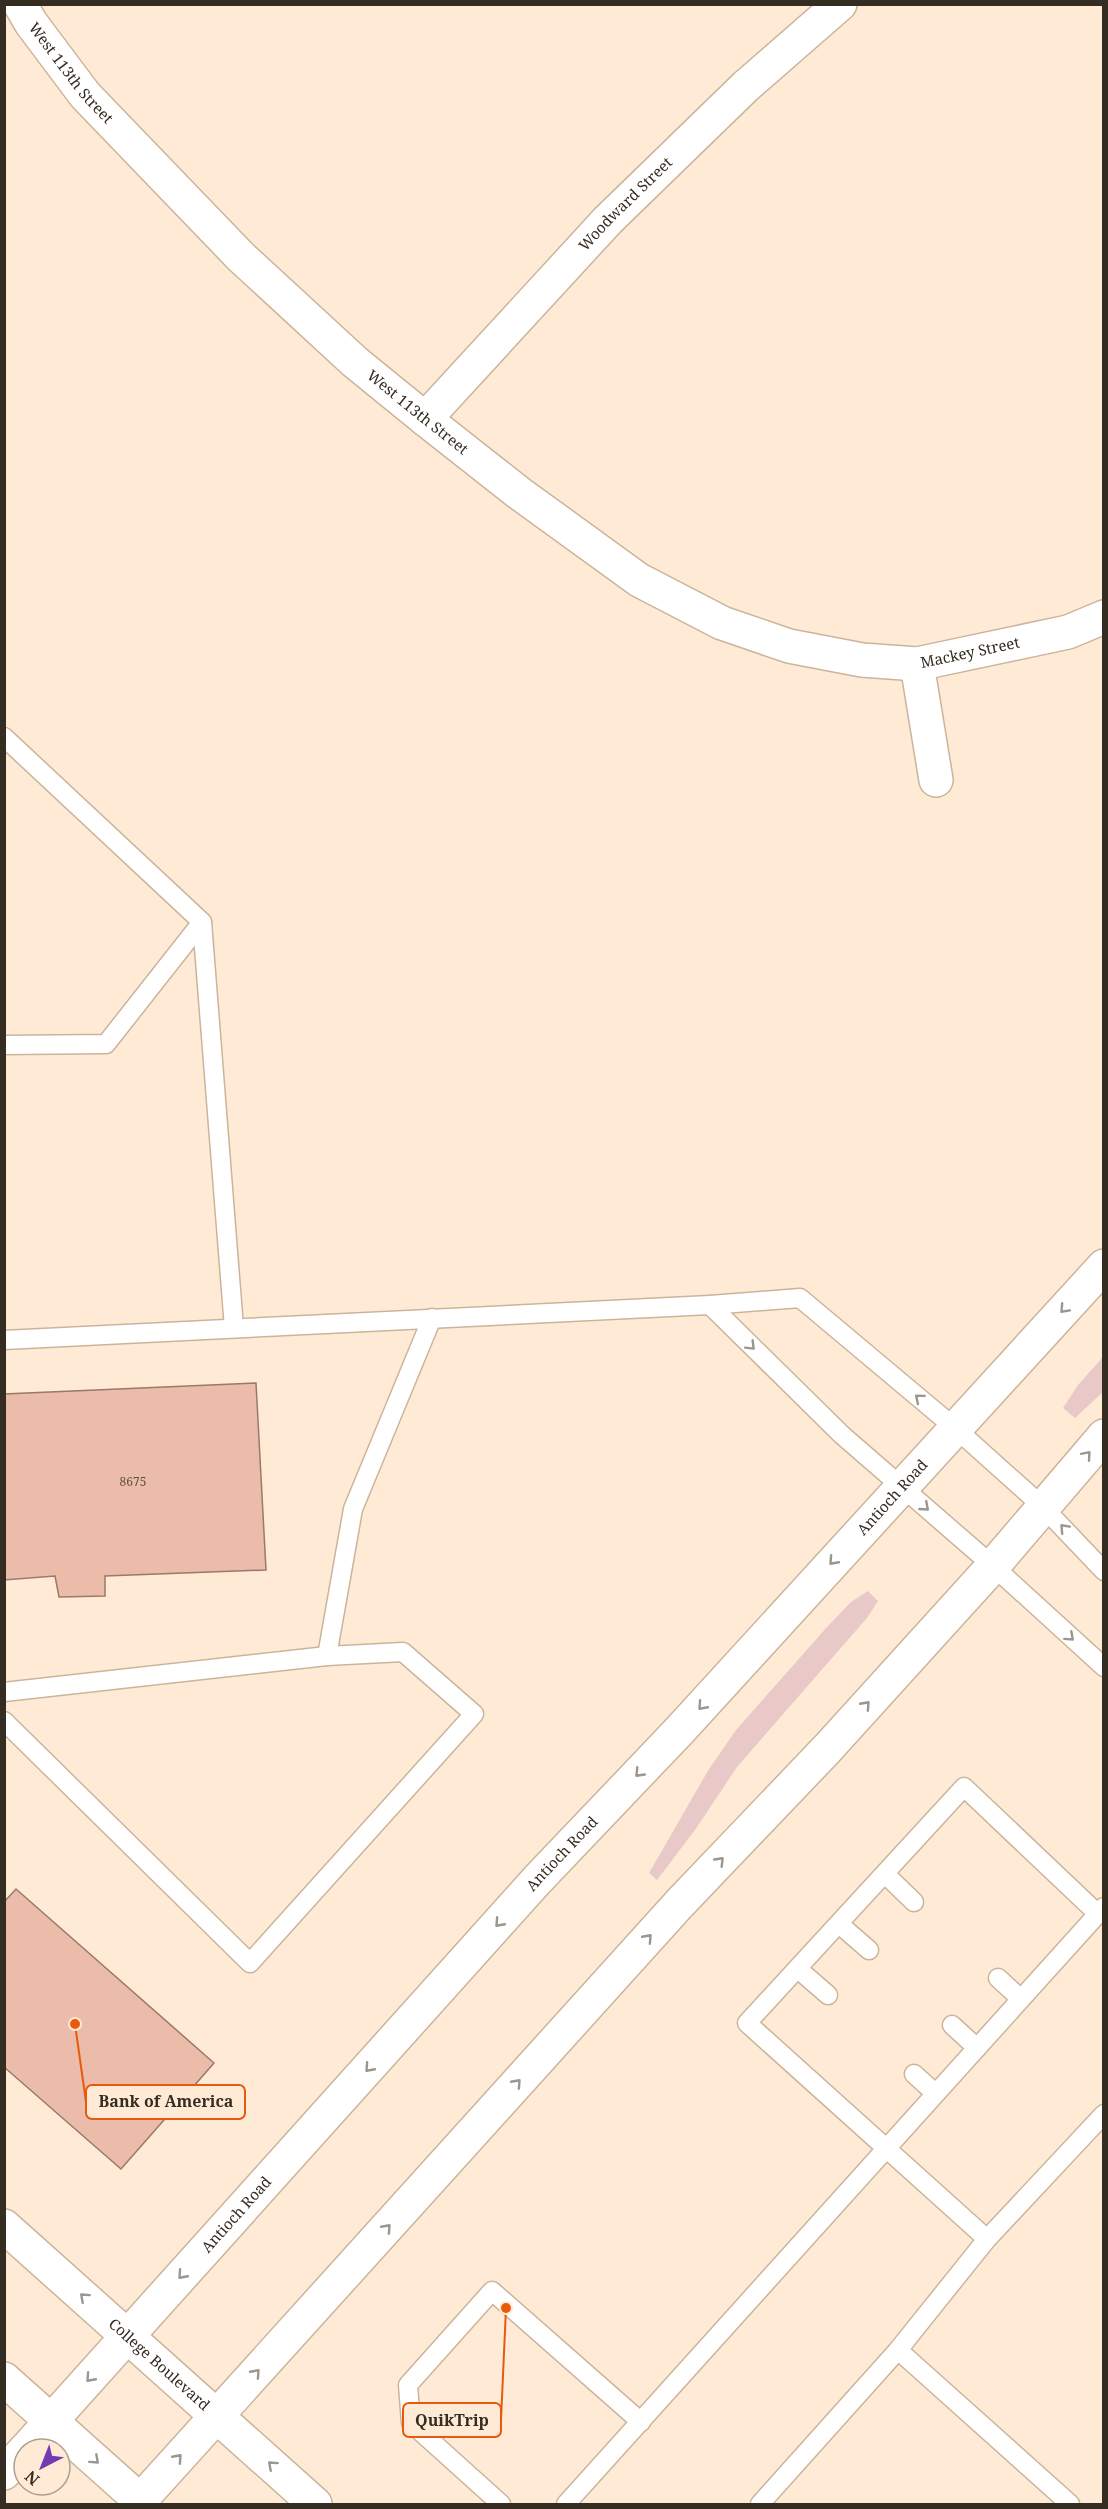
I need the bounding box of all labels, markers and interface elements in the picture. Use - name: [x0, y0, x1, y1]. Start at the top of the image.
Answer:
- street label: West 113th Street: [25, 18, 118, 127]
- street label: Woodward Street: [574, 152, 676, 255]
- street label: West 113th Street: [363, 365, 473, 458]
- street label: Mackey Street: [919, 632, 1021, 672]
- one-way arrow: [1060, 1302, 1071, 1312]
- one-way arrow: [744, 1339, 755, 1350]
- one-way arrow: [915, 1394, 926, 1405]
- one-way arrow: [1080, 1451, 1091, 1462]
- street label: Antioch Road: [852, 1455, 932, 1539]
- house number: 8675: [120, 1473, 146, 1490]
- one-way arrow: [918, 1500, 929, 1511]
- one-way arrow: [1060, 1525, 1071, 1536]
- one-way arrow: [829, 1554, 840, 1565]
- one-way arrow: [1064, 1630, 1074, 1641]
- one-way arrow: [698, 1699, 709, 1709]
- one-way arrow: [859, 1701, 870, 1712]
- one-way arrow: [636, 1765, 647, 1776]
- street label: Antioch Road: [521, 1811, 602, 1895]
- one-way arrow: [712, 1858, 723, 1869]
- one-way arrow: [495, 1916, 506, 1927]
- one-way arrow: [641, 1934, 652, 1945]
- one-way arrow: [365, 2061, 376, 2072]
- one-way arrow: [510, 2079, 521, 2090]
- callout: Bank of America: [86, 2085, 245, 2119]
- text: Bank of America: [99, 2090, 234, 2112]
- street label: Antioch Road: [196, 2172, 275, 2256]
- one-way arrow: [380, 2224, 391, 2235]
- one-way arrow: [178, 2269, 189, 2279]
- one-way arrow: [80, 2293, 91, 2304]
- street label: College Boulevard: [105, 2313, 215, 2414]
- one-way arrow: [249, 2369, 260, 2379]
- one-way arrow: [86, 2372, 97, 2382]
- callout: QuikTrip: [403, 2403, 501, 2437]
- text: QuikTrip: [415, 2409, 489, 2431]
- north arrow: [12, 2437, 72, 2497]
- one-way arrow: [88, 2453, 98, 2464]
- one-way arrow: [171, 2455, 182, 2466]
- one-way arrow: [268, 2461, 279, 2472]
- text: N: [20, 2465, 44, 2491]

